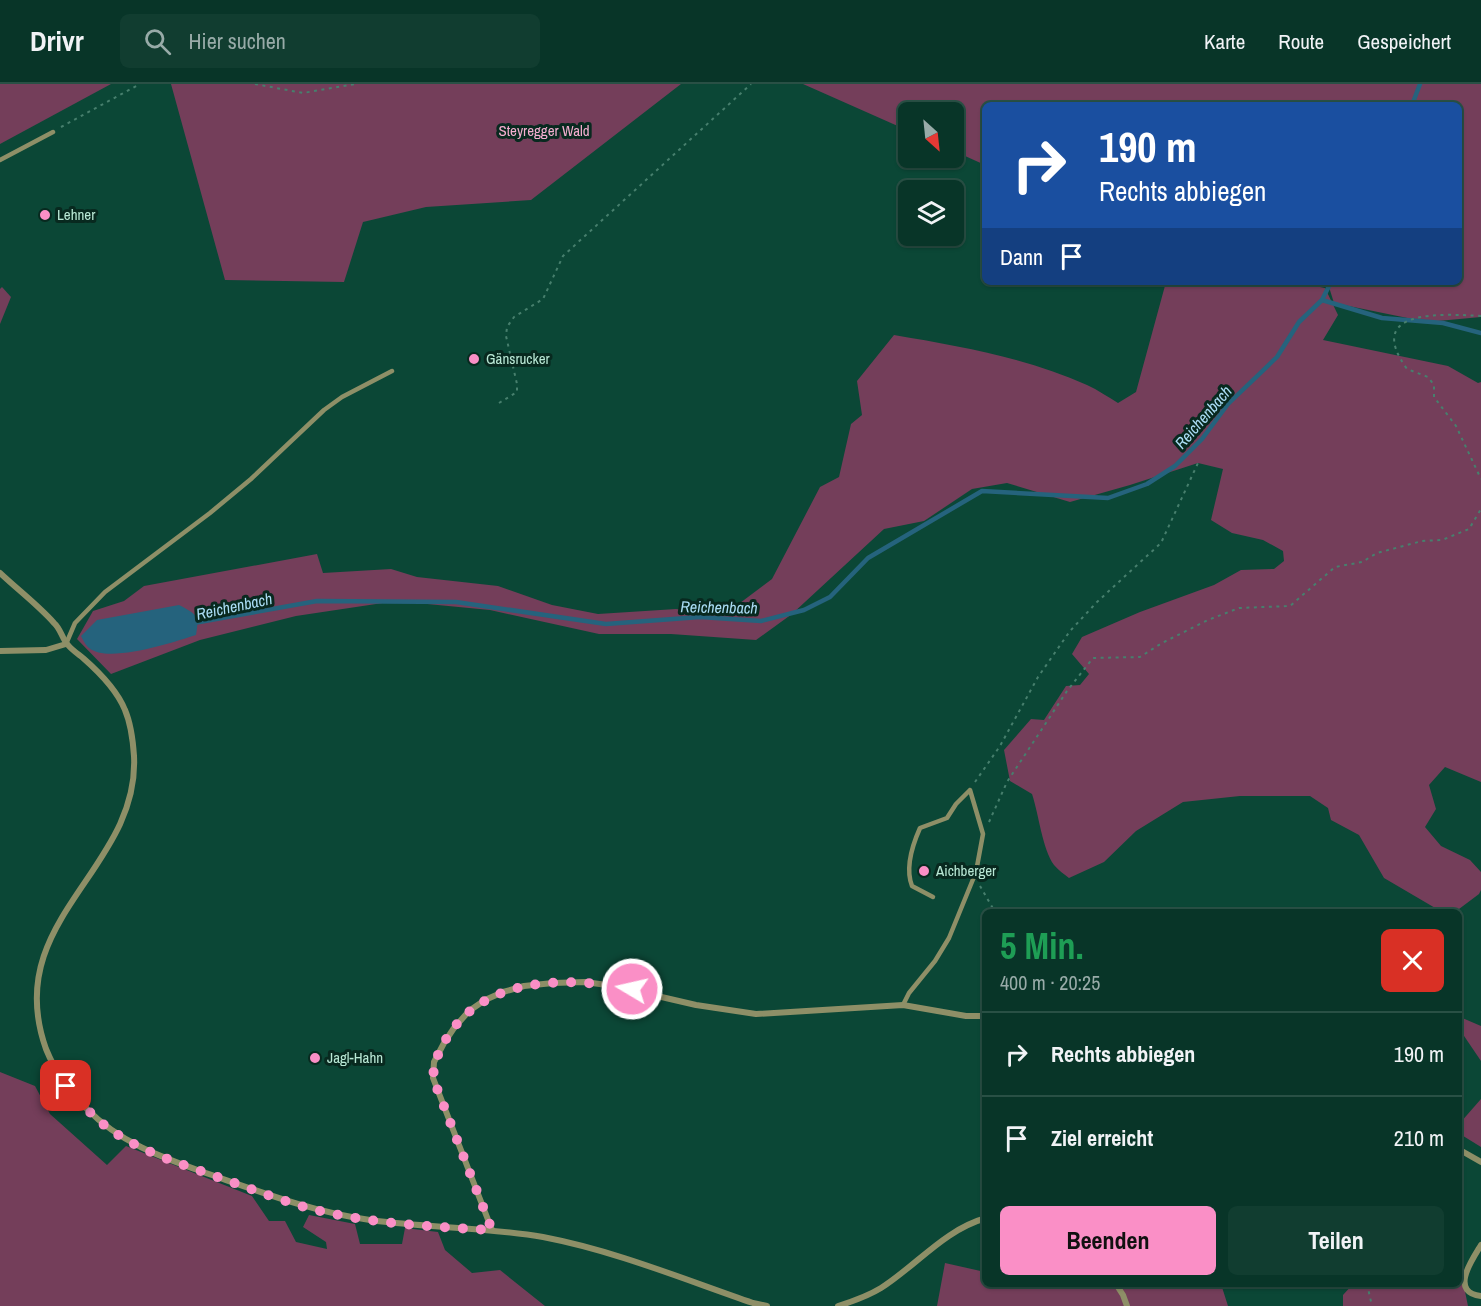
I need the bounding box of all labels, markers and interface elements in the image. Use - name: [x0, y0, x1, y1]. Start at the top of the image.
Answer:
- search box: [120, 14, 540, 68]
- text: Drivr: [30, 22, 84, 60]
- icon: search: [141, 25, 174, 58]
- text: Hier suchen: [189, 26, 286, 56]
- text: Karte: [1204, 27, 1245, 56]
- text: Route: [1278, 27, 1324, 56]
- text: Gespeichert: [1357, 27, 1451, 56]
- north arrow: [898, 102, 964, 168]
- map controls: [898, 102, 964, 246]
- text: 190 m: [1099, 119, 1197, 175]
- park label: Steyregger Wald: [498, 120, 590, 141]
- icon: right: [1000, 126, 1078, 204]
- text: Rechts abbiegen: [1099, 173, 1266, 209]
- button: layers: [898, 180, 964, 246]
- place label: Lehner: [57, 204, 95, 225]
- marker: Lehner: [38, 208, 52, 222]
- icon: arrive: [1055, 240, 1088, 273]
- text: Dann: [1000, 242, 1043, 272]
- place label: Gänsrucker: [486, 348, 550, 369]
- marker: Gänsrucker: [467, 352, 481, 366]
- water label: Reichenbach: [1169, 381, 1237, 453]
- water label: Reichenbach: [194, 587, 274, 625]
- water label: Reichenbach: [680, 595, 758, 619]
- place label: Aichberger: [935, 860, 996, 881]
- marker: Aichberger: [917, 864, 931, 878]
- text: 5 Min.: [1000, 922, 1084, 970]
- button: close: [1381, 929, 1444, 992]
- position arrow: [600, 957, 664, 1021]
- text: 400 m · 20:25: [1000, 969, 1100, 996]
- icon: right: [1000, 1038, 1033, 1071]
- text: Rechts abbiegen: [1051, 1039, 1195, 1069]
- text: 190 m: [1394, 1039, 1444, 1069]
- place label: Jagl-Hahn: [327, 1047, 383, 1068]
- marker: Jagl-Hahn: [308, 1051, 322, 1065]
- pin: [40, 1060, 91, 1111]
- icon: arrive: [49, 1069, 82, 1102]
- icon: arrive: [1000, 1122, 1033, 1155]
- text: Ziel erreicht: [1051, 1123, 1153, 1153]
- text: 210 m: [1394, 1123, 1444, 1153]
- button: Beenden: [1000, 1206, 1216, 1275]
- button: Teilen: [1228, 1206, 1444, 1275]

